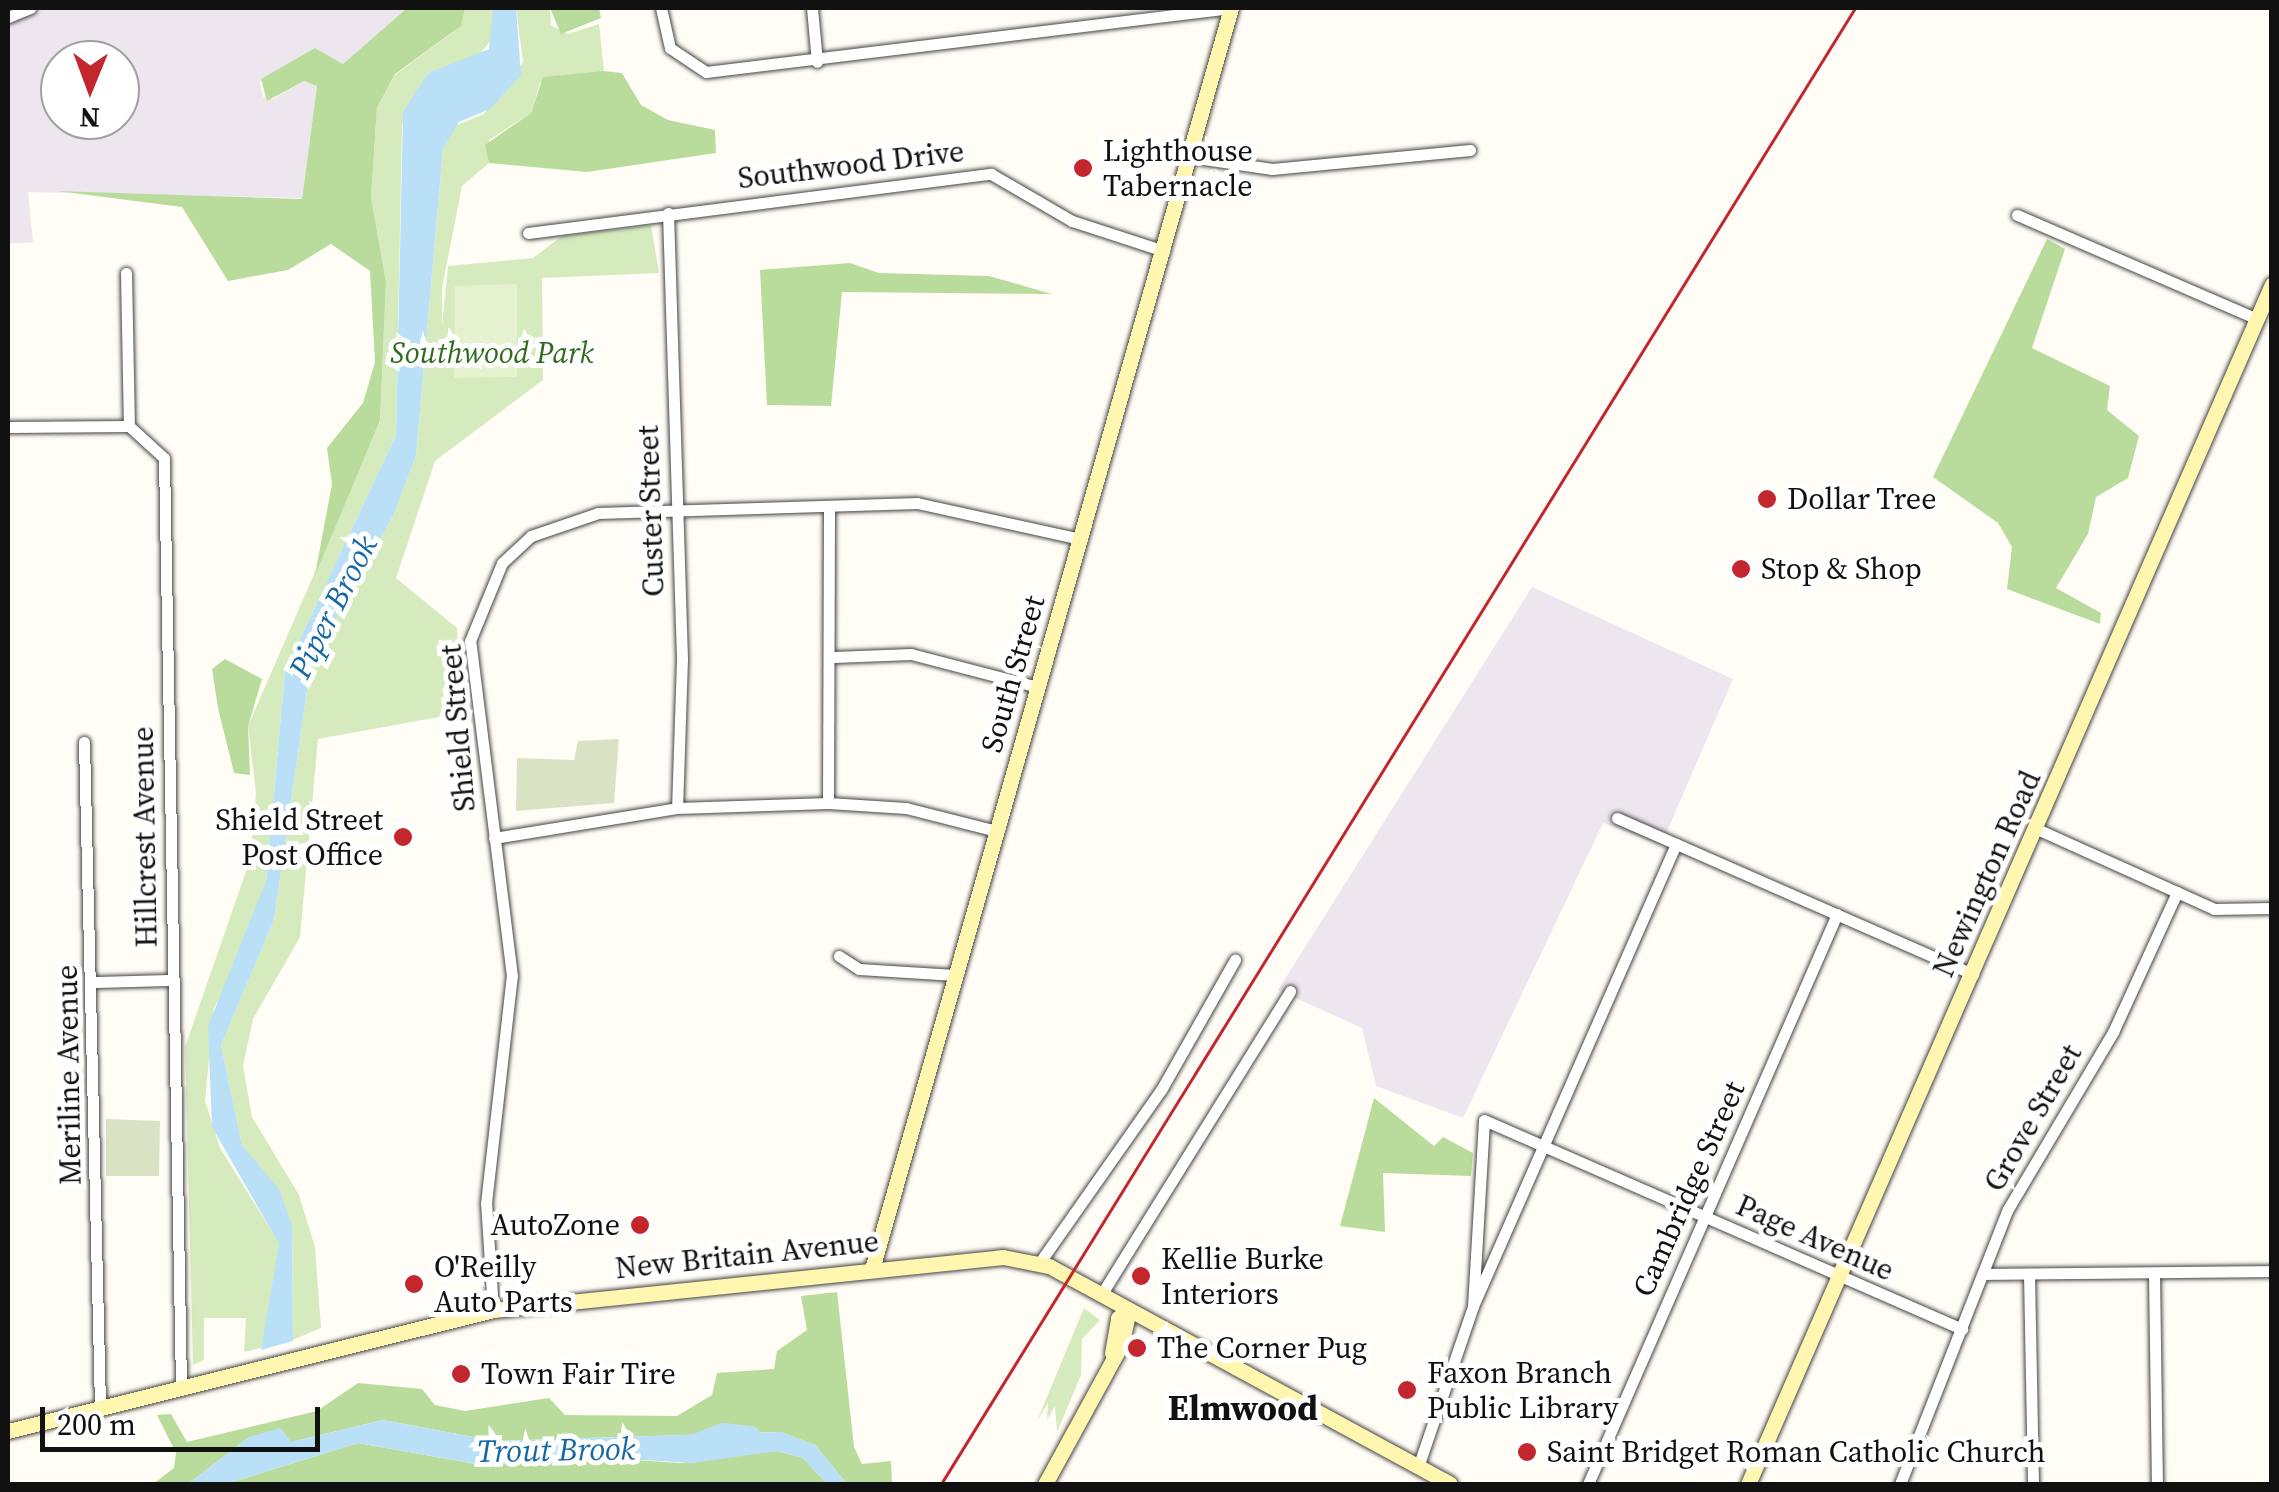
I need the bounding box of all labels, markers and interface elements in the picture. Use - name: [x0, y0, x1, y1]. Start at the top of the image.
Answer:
- north arrow: [40, 40, 140, 140]
- text: N: [79, 99, 100, 137]
- street label: Southwood Drive: [736, 133, 966, 197]
- place label: Lighthouse Tabernacle: [1103, 133, 1253, 204]
- marker: Lighthouse Tabernacle: [1072, 157, 1094, 179]
- park label: Southwood Park: [390, 335, 594, 371]
- street label: Custer Street: [630, 425, 672, 597]
- place label: Dollar Tree: [1787, 481, 1937, 517]
- marker: Dollar Tree: [1756, 488, 1778, 510]
- water label: Piper Brook: [281, 529, 385, 685]
- place label: Stop & Shop: [1761, 551, 1922, 587]
- marker: Stop & Shop: [1730, 558, 1752, 580]
- street label: South Street: [973, 591, 1053, 757]
- street label: Shield Street: [433, 643, 483, 813]
- street label: Hillcrest Avenue: [125, 726, 165, 948]
- street label: Newington Road: [1925, 765, 2049, 983]
- place label: Shield Street Post Office: [215, 802, 383, 872]
- marker: Shield Street Post Office: [392, 826, 414, 848]
- street label: Meriline Avenue: [49, 965, 89, 1185]
- street label: Grove Street: [1976, 1038, 2090, 1198]
- street label: Cambridge Street: [1625, 1076, 1753, 1302]
- street label: Page Avenue: [1731, 1187, 1899, 1289]
- place label: AutoZone: [491, 1207, 620, 1243]
- marker: AutoZone: [629, 1214, 651, 1236]
- street label: New Britain Avenue: [613, 1223, 881, 1287]
- place label: Kellie Burke Interiors: [1161, 1241, 1324, 1312]
- place label: O'Reilly Auto Parts: [434, 1249, 573, 1320]
- marker: Kellie Burke Interiors: [1130, 1265, 1152, 1287]
- marker: O'Reilly Auto Parts: [403, 1273, 425, 1295]
- place label: The Corner Pug: [1157, 1330, 1367, 1366]
- marker: The Corner Pug: [1126, 1337, 1148, 1359]
- place label: Faxon Branch Public Library: [1427, 1355, 1619, 1426]
- place label: Town Fair Tire: [481, 1356, 676, 1392]
- marker: Town Fair Tire: [450, 1363, 472, 1385]
- marker: Faxon Branch Public Library: [1396, 1379, 1418, 1401]
- scale bar: [45, 1387, 325, 1449]
- district label: Elmwood: [1168, 1387, 1318, 1429]
- text: 200 m: [57, 1404, 136, 1445]
- water label: Trout Brook: [477, 1429, 635, 1471]
- place label: Saint Bridget Roman Catholic Church: [1547, 1434, 2046, 1470]
- marker: Saint Bridget Roman Catholic Church: [1516, 1441, 1538, 1463]

